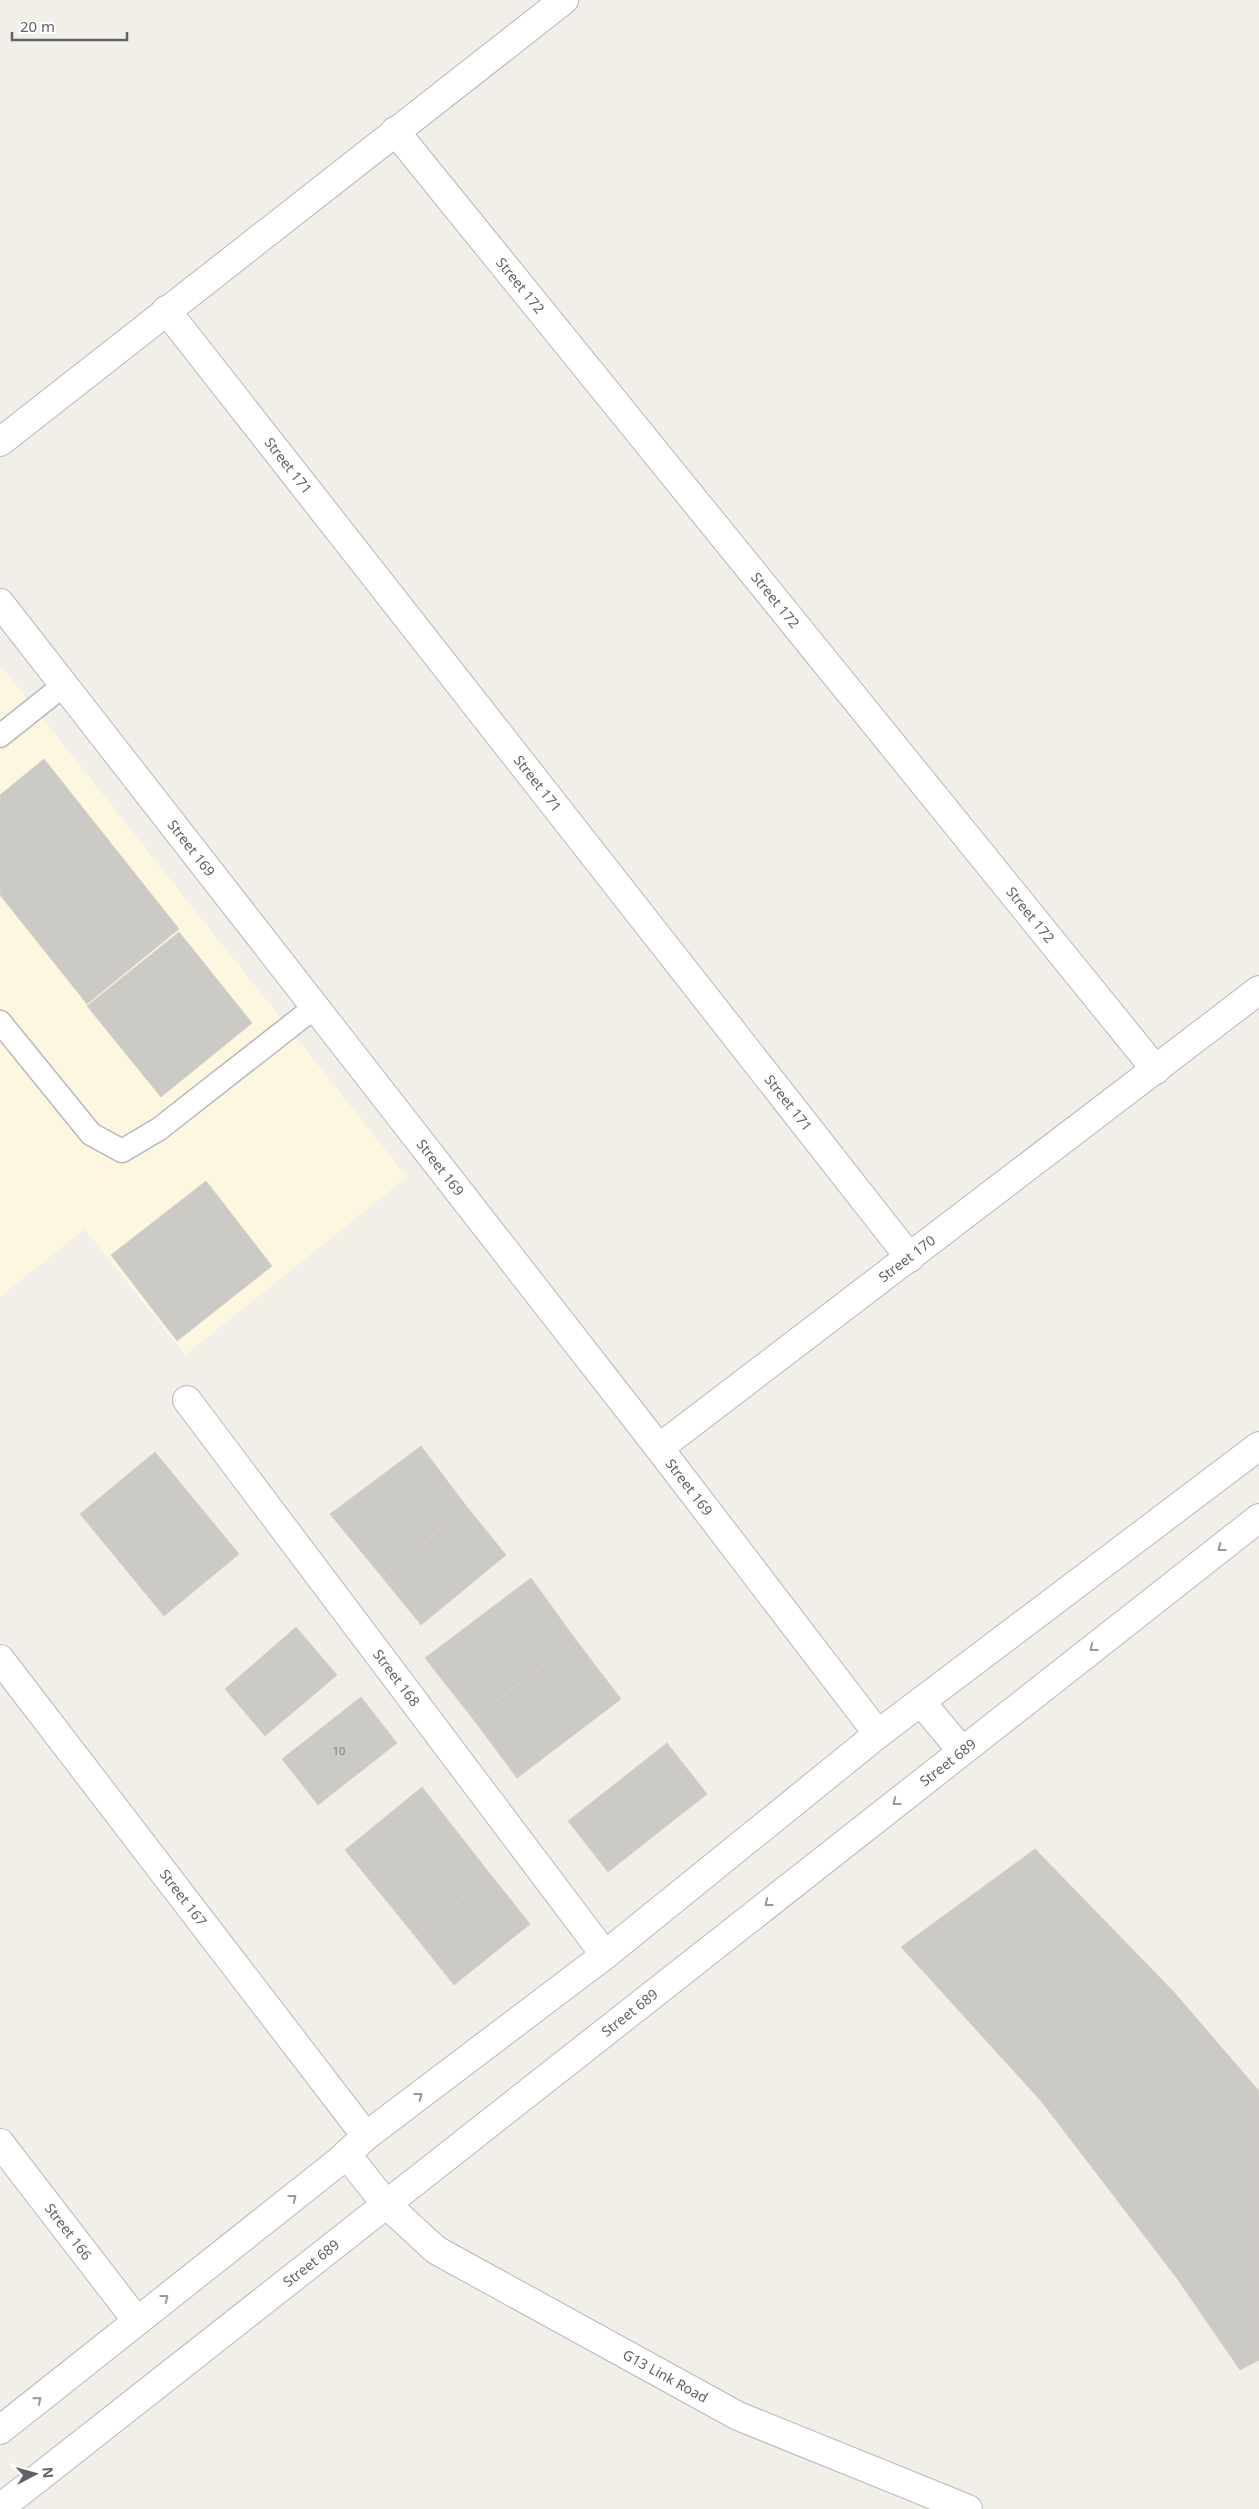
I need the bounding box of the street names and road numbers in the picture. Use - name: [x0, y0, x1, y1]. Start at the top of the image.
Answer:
- street label: Street 172: [492, 253, 549, 317]
- street label: Street 171: [261, 433, 317, 498]
- street label: Street 172: [747, 568, 804, 632]
- street label: Street 171: [510, 751, 566, 815]
- street label: Street 169: [164, 816, 220, 880]
- street label: Street 172: [1002, 883, 1059, 947]
- street label: Street 171: [761, 1070, 817, 1135]
- street label: Street 169: [413, 1135, 469, 1199]
- street label: Street 170: [874, 1230, 939, 1286]
- street label: Street 169: [662, 1455, 717, 1519]
- street label: Street 168: [369, 1645, 424, 1710]
- street label: Street 689: [916, 1734, 980, 1790]
- street label: Street 167: [156, 1865, 212, 1930]
- street label: Street 689: [597, 1984, 661, 2041]
- street label: Street 166: [41, 2199, 97, 2264]
- street label: Street 689: [279, 2235, 343, 2291]
- street label: G13 Link Road: [620, 2345, 711, 2407]

